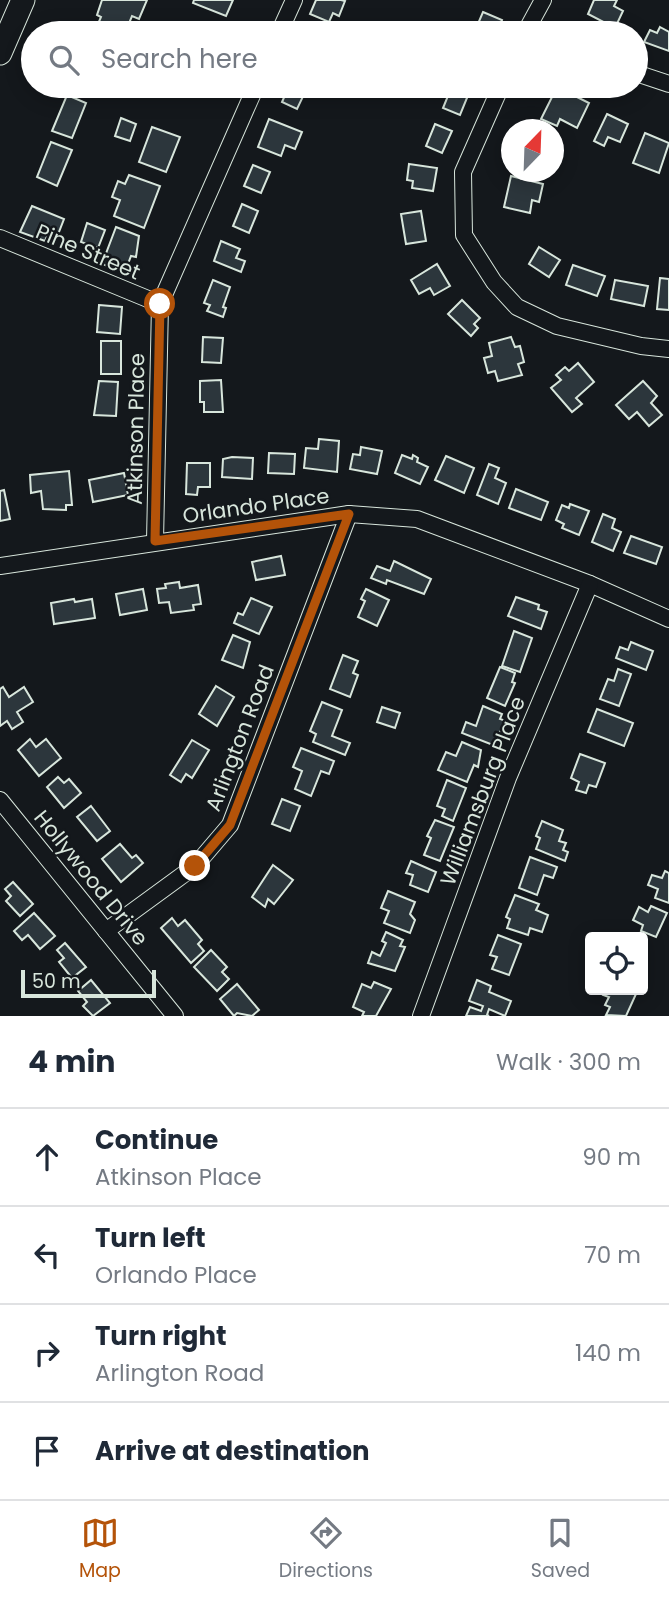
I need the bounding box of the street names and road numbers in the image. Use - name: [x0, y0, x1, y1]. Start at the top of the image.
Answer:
- street label: Pine Street: [31, 217, 145, 287]
- street label: Atkinson Place: [120, 353, 151, 505]
- street label: Orlando Place: [181, 481, 331, 530]
- street label: Arlington Road: [198, 660, 281, 815]
- street label: Williamsburg Place: [433, 692, 532, 890]
- street label: Hollywood Drive: [28, 804, 155, 952]

